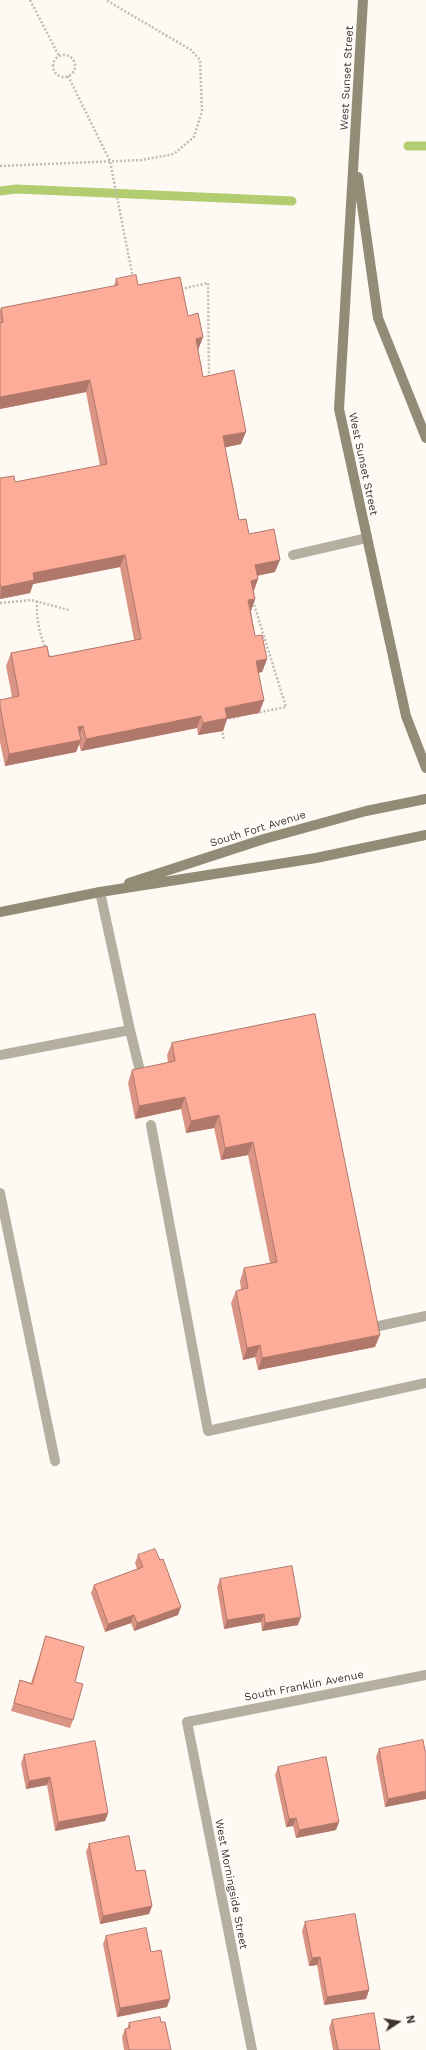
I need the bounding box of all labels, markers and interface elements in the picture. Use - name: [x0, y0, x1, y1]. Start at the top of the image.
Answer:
- street label: West Sunset Street: [338, 25, 356, 131]
- street label: West Sunset Street: [346, 411, 380, 517]
- street label: South Fort Avenue: [208, 808, 308, 850]
- street label: South Franklin Avenue: [243, 1668, 365, 1704]
- street label: West Morningside Street: [212, 1818, 250, 1950]
- north arrow: [378, 2002, 418, 2042]
- text: N: [403, 2014, 417, 2025]

